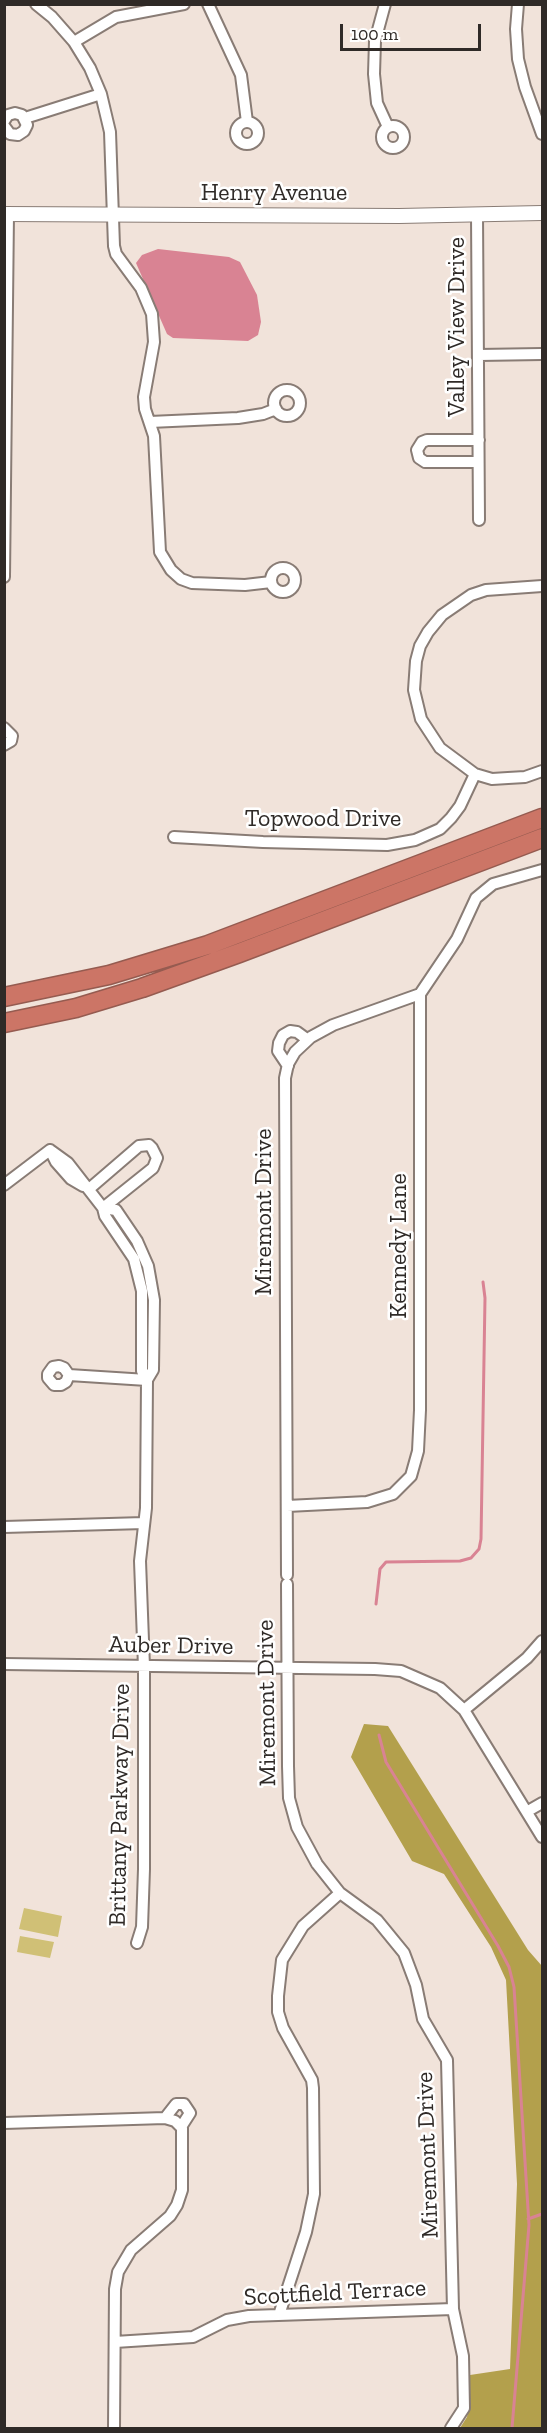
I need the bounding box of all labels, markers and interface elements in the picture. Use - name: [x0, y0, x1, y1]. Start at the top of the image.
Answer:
- scale bar: [343, 12, 484, 50]
- text: 100 m: [351, 23, 398, 45]
- street label: Henry Avenue: [201, 179, 347, 207]
- street label: Valley View Drive: [443, 237, 471, 417]
- street label: Topwood Drive: [245, 805, 401, 833]
- street label: Miremont Drive: [250, 1129, 278, 1295]
- street label: Kennedy Lane: [385, 1173, 413, 1319]
- street label: Miremont Drive: [251, 1619, 283, 1787]
- street label: Auber Drive: [108, 1631, 234, 1661]
- street label: Brittany Parkway Drive: [103, 1683, 137, 1927]
- street label: Miremont Drive: [411, 2071, 445, 2239]
- street label: Scottfield Terrace: [243, 2274, 427, 2312]

